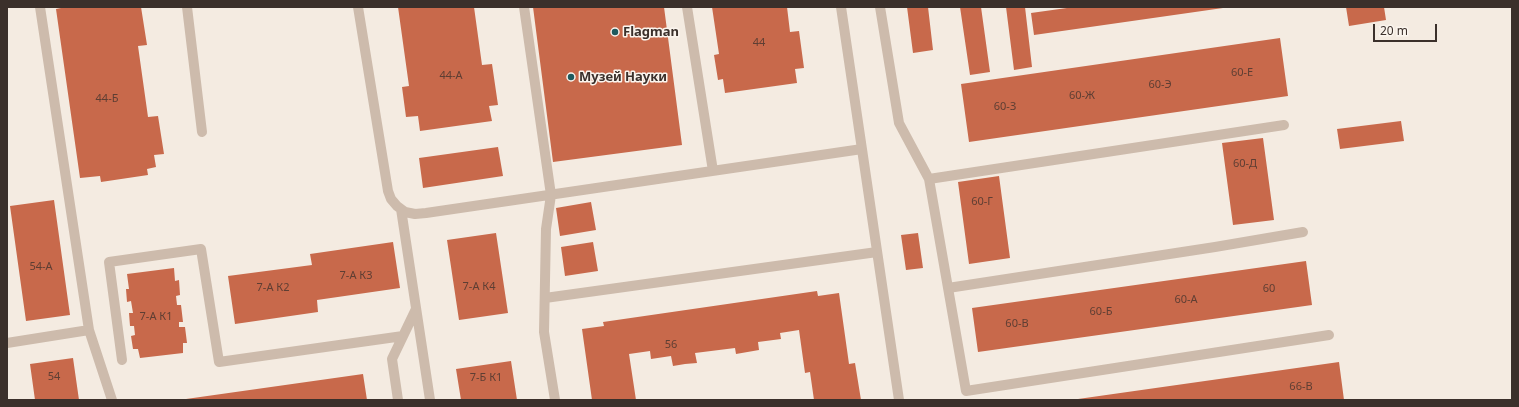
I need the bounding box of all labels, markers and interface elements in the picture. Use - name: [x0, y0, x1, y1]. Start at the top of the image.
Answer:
- scale bar: [1375, 16, 1439, 42]
- text: 20 m: [1380, 22, 1408, 39]
- place label: Flagman: [623, 24, 679, 40]
- marker: Flagman: [610, 27, 620, 37]
- house number: 44: [753, 36, 765, 50]
- house number: 60-Е: [1231, 66, 1253, 80]
- house number: 44-А: [439, 69, 463, 83]
- place label: Музей Науки: [579, 69, 667, 85]
- marker: Музей Науки: [566, 72, 576, 82]
- house number: 60-Э: [1148, 78, 1172, 92]
- house number: 60-Ж: [1069, 89, 1095, 103]
- house number: 44-Б: [96, 92, 118, 106]
- house number: 60-З: [994, 100, 1016, 114]
- house number: 60-Д: [1233, 157, 1257, 171]
- house number: 60-Г: [971, 195, 993, 209]
- house number: 54-А: [29, 260, 53, 274]
- house number: 7-А К3: [340, 269, 372, 283]
- house number: 7-А К4: [463, 280, 495, 294]
- house number: 7-А К2: [257, 281, 289, 295]
- house number: 60: [1263, 282, 1275, 296]
- house number: 60-А: [1174, 293, 1198, 307]
- house number: 60-Б: [1090, 305, 1112, 319]
- house number: 7-А К1: [140, 310, 172, 324]
- house number: 60-В: [1005, 317, 1029, 331]
- house number: 56: [665, 338, 677, 352]
- house number: 54: [48, 370, 60, 384]
- house number: 7-Б К1: [470, 371, 502, 385]
- house number: 66-В: [1289, 380, 1313, 394]

